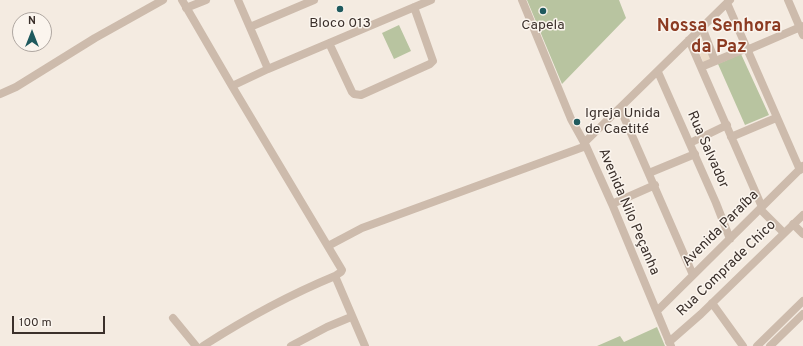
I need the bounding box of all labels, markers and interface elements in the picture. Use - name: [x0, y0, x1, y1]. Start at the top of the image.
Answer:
- marker: Bloco 013: [335, 4, 345, 14]
- marker: Capela: [538, 6, 548, 16]
- north arrow: [12, 12, 52, 52]
- text: N: [28, 14, 36, 28]
- place label: Bloco 013: [309, 16, 371, 32]
- district label: Nossa Senhora da Paz: [657, 16, 781, 58]
- place label: Capela: [521, 18, 565, 34]
- place label: Igreja Unida de Caetité: [585, 106, 660, 138]
- street label: Rua Salvador: [683, 109, 731, 191]
- marker: Igreja Unida de Caetité: [572, 117, 582, 127]
- street label: Avenida Nilo Peçanha: [594, 146, 662, 278]
- street label: Avenida Paraíba: [679, 187, 763, 271]
- street label: Rua Comprade Chico: [674, 217, 780, 321]
- scale bar: [14, 308, 107, 334]
- text: 100 m: [19, 315, 52, 331]

